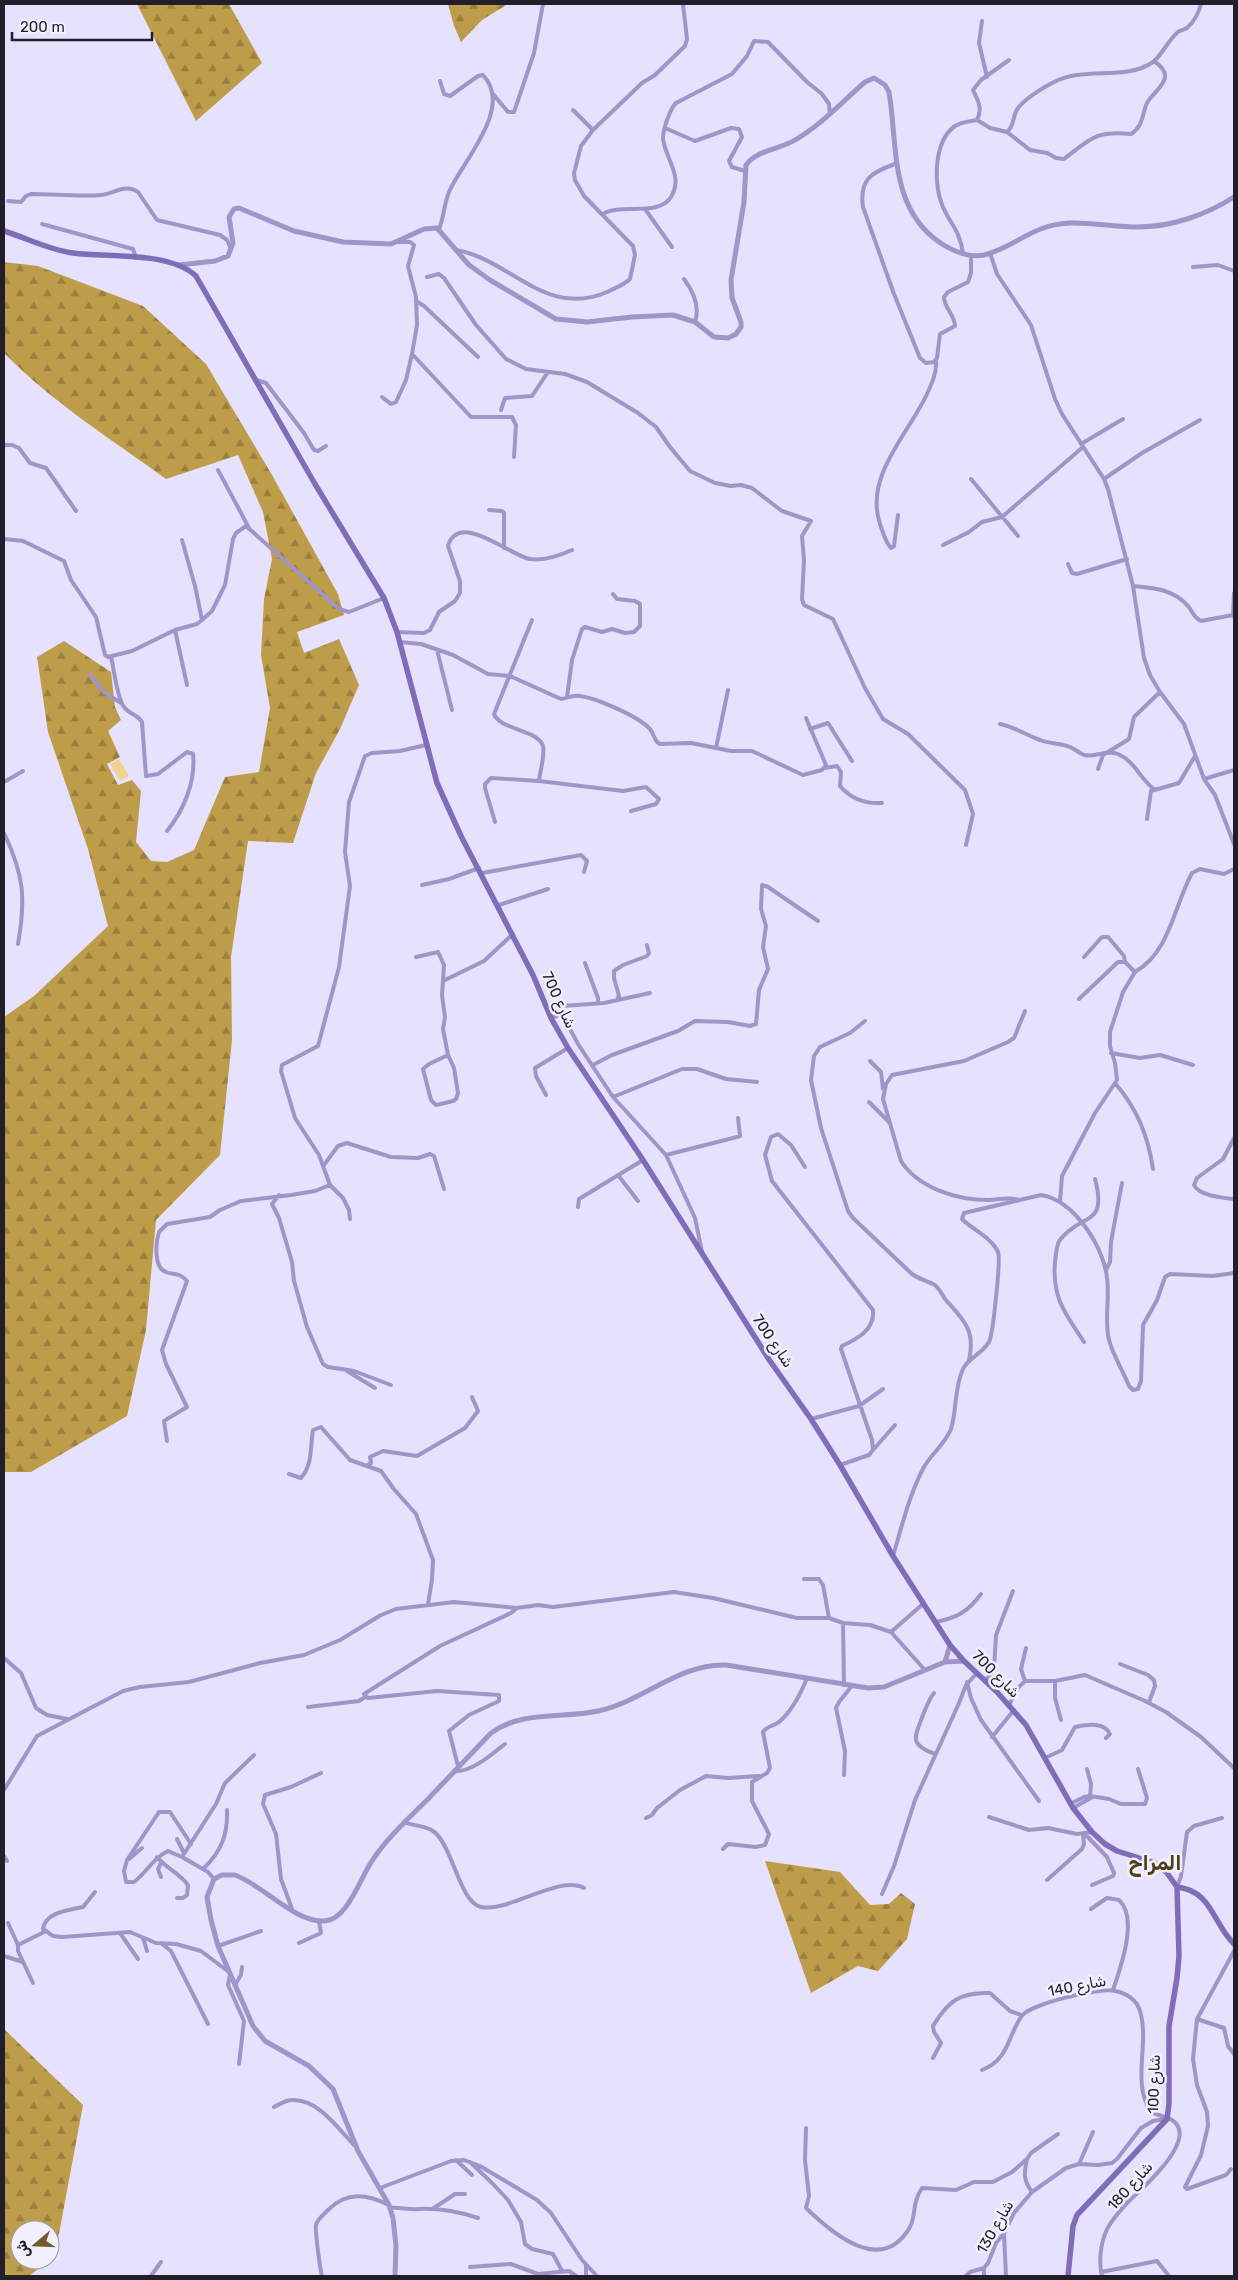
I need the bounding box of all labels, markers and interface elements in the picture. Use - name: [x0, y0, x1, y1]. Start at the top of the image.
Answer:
- scale bar: [12, 10, 152, 42]
- text: 200 m: [20, 18, 65, 36]
- street label: شارع 700: [536, 969, 580, 1032]
- street label: شارع 700: [747, 1311, 797, 1372]
- street label: شارع 700: [967, 1646, 1024, 1703]
- district label: المراح: [1128, 1851, 1182, 1877]
- street label: شارع 140: [1046, 1972, 1108, 2002]
- street label: شارع 100: [1144, 2054, 1166, 2114]
- street label: شارع 180: [1104, 2158, 1158, 2215]
- street label: شارع 130: [973, 2197, 1019, 2258]
- north arrow: [10, 2220, 60, 2270]
- text: ش: [12, 2238, 34, 2260]

